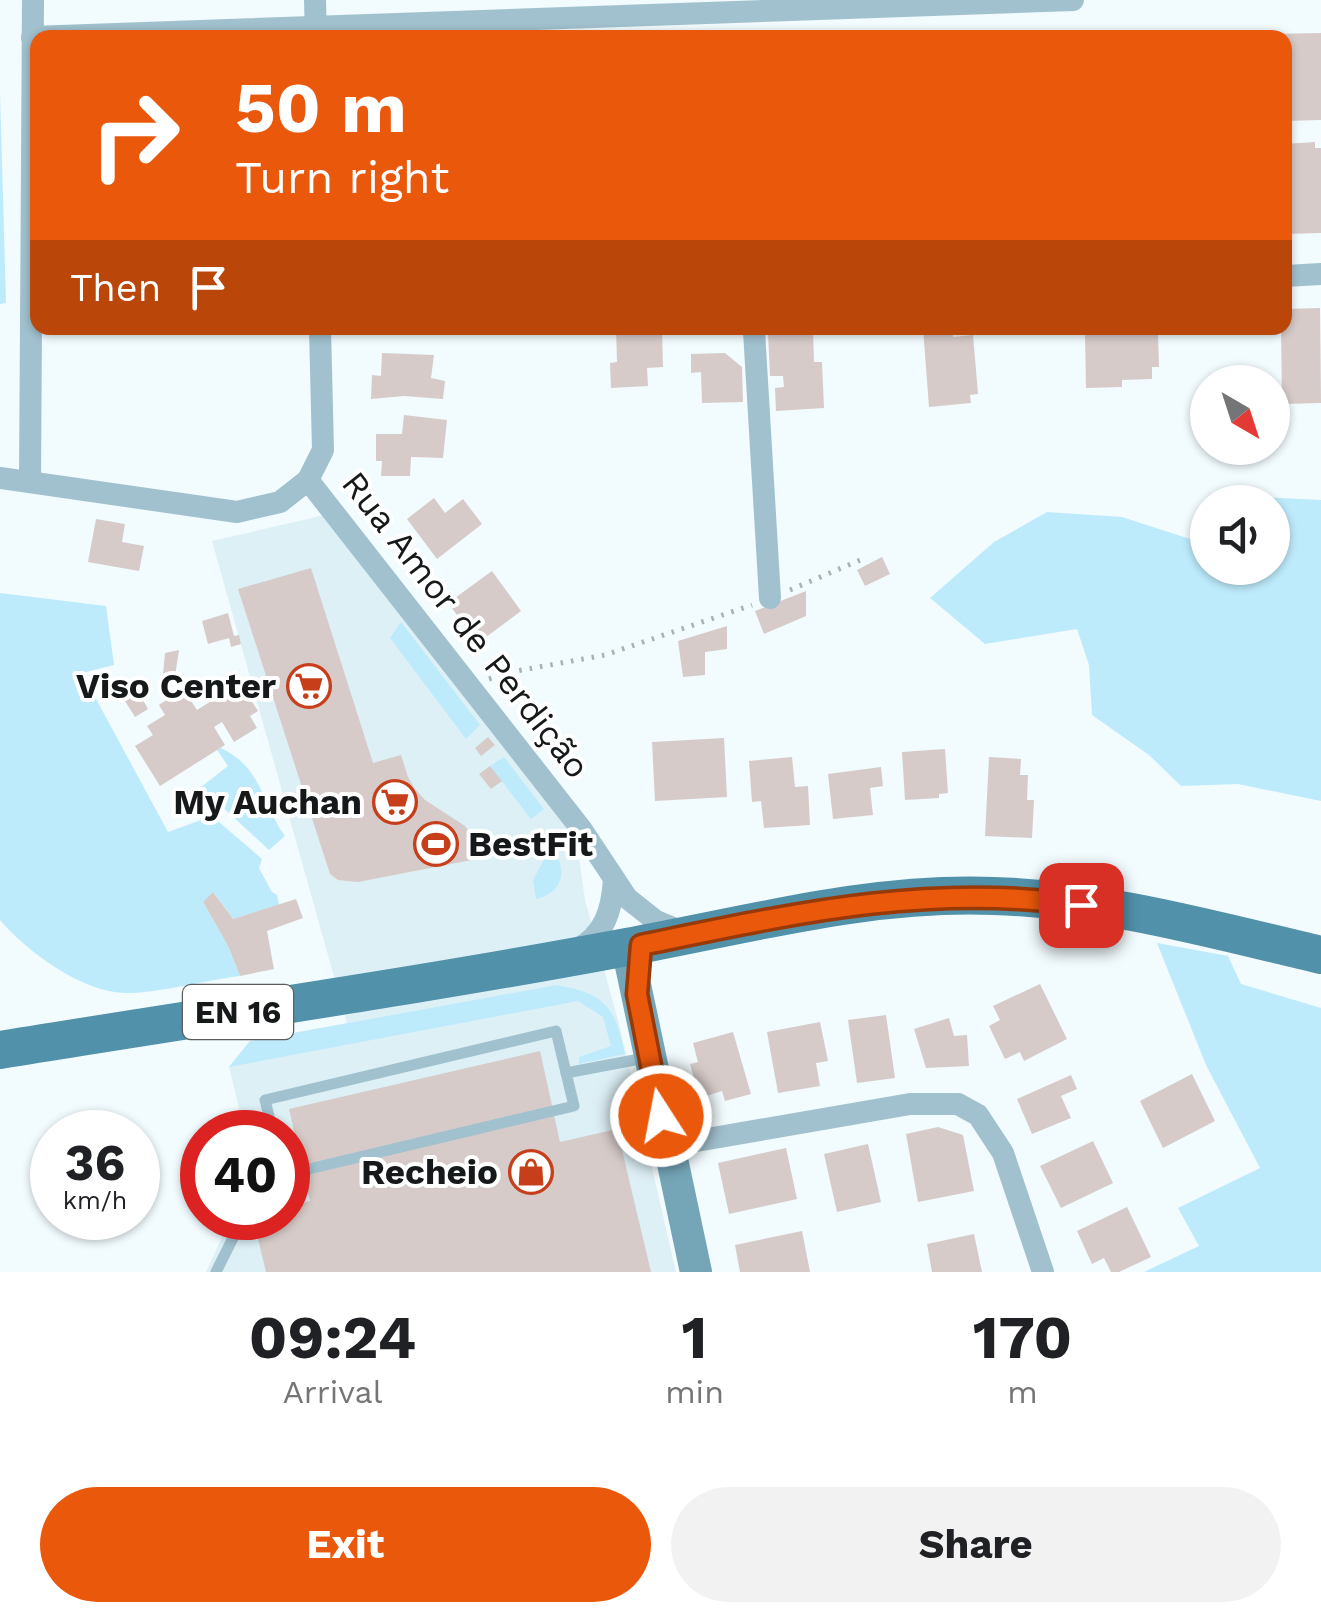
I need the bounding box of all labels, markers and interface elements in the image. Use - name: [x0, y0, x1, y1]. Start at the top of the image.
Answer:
- text: 50 m: [235, 67, 407, 149]
- icon: right: [70, 70, 200, 200]
- text: Turn right: [235, 151, 449, 204]
- icon: arrive: [181, 260, 236, 315]
- text: Then: [70, 266, 161, 310]
- north arrow: [1190, 365, 1290, 465]
- map controls: [1190, 365, 1290, 585]
- street label: Rua Amor de Perdição: [333, 463, 599, 787]
- button: sound: [1190, 485, 1290, 585]
- supermarket icon: Viso Center: [286, 663, 332, 709]
- place label: Viso Center: [76, 665, 276, 707]
- supermarket icon: My Auchan: [372, 779, 418, 825]
- place label: My Auchan: [173, 781, 362, 823]
- sports icon: BestFit: [413, 821, 459, 867]
- place label: BestFit: [468, 823, 593, 865]
- pin: [1039, 863, 1124, 948]
- icon: arrive: [1054, 878, 1109, 933]
- road number: EN 16: [183, 985, 293, 1039]
- position arrow: [609, 1064, 713, 1168]
- speed limit sign: 40: [180, 1110, 310, 1240]
- text: 36: [65, 1133, 125, 1192]
- shop icon: Recheio: [508, 1149, 554, 1195]
- place label: Recheio: [361, 1151, 498, 1193]
- text: km/h: [63, 1186, 127, 1215]
- text: 09:24: [249, 1302, 416, 1373]
- text: 1: [682, 1302, 707, 1373]
- text: 170: [973, 1302, 1072, 1373]
- text: Arrival: [283, 1373, 383, 1411]
- text: min: [665, 1373, 724, 1411]
- text: m: [1007, 1373, 1038, 1411]
- button: Exit: [40, 1487, 651, 1602]
- button: Share: [671, 1487, 1281, 1602]

